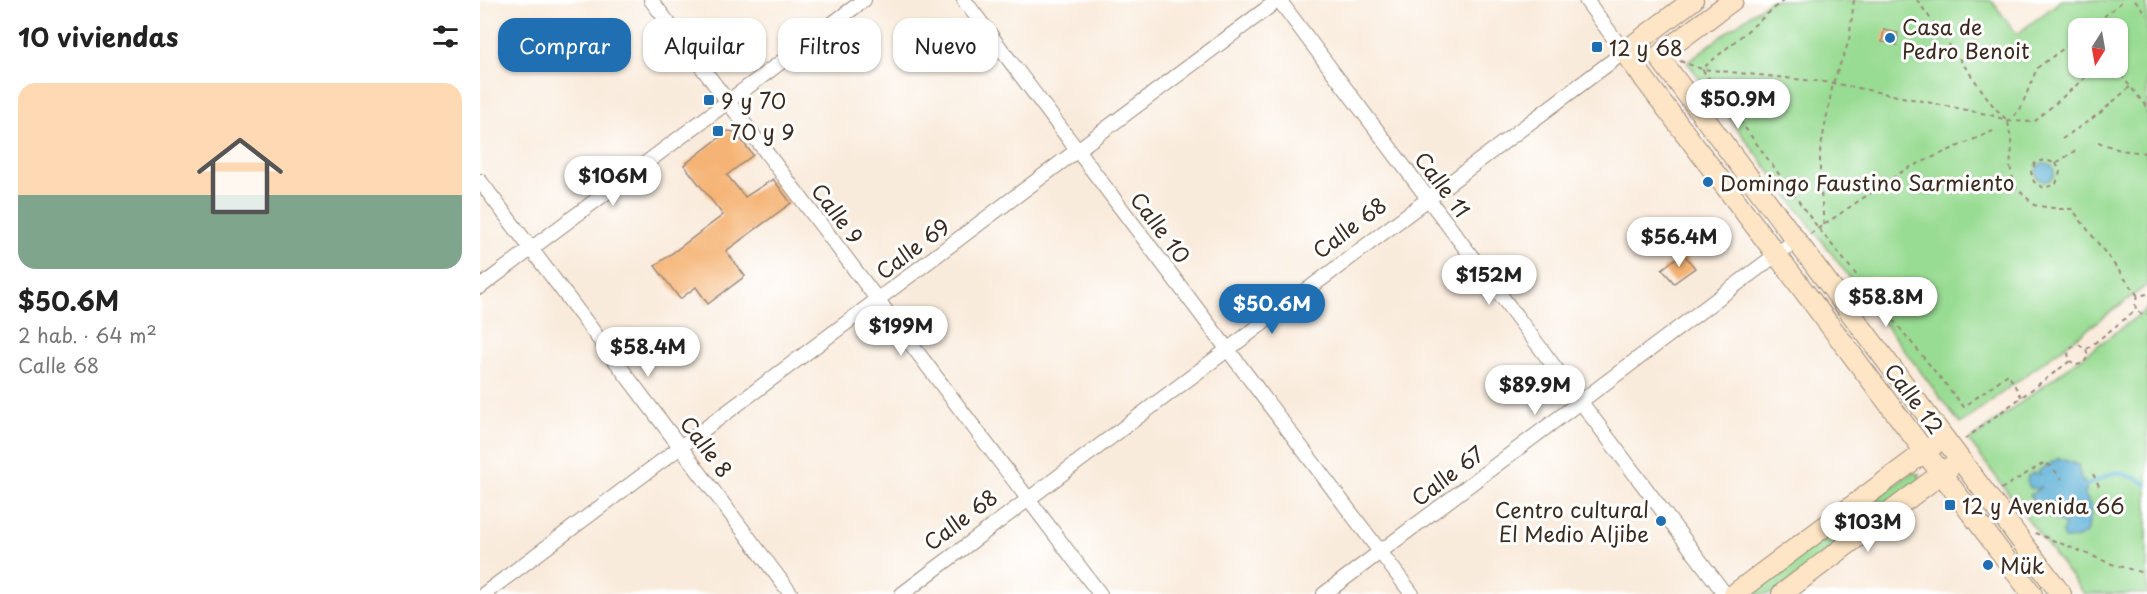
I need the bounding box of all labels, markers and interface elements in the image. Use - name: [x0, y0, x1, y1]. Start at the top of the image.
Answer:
- place label: Casa de Pedro Benoit: [1902, 10, 2030, 66]
- text: 10 viviendas: [18, 17, 179, 56]
- chip: Comprar: [498, 18, 631, 72]
- chip: Alquilar: [643, 18, 766, 72]
- chip: Filtros: [778, 18, 881, 72]
- chip: Nuevo: [893, 18, 998, 72]
- north arrow: [2068, 18, 2128, 78]
- map controls: [2068, 18, 2128, 78]
- icon: filters: [429, 20, 462, 53]
- place label: 12 y 68: [1609, 31, 1683, 63]
- marker: Casa de Pedro Benoit: [1883, 31, 1897, 45]
- marker: 12 y 68: [1590, 40, 1604, 54]
- pin: $50.9M: [1689, 79, 1787, 130]
- text: $50.9M: [1700, 83, 1776, 113]
- place label: 9 y 70: [721, 84, 786, 116]
- marker: 9 y 70: [702, 93, 716, 107]
- place label: 70 y 9: [730, 115, 795, 147]
- icon: home: [186, 122, 294, 230]
- marker: 70 y 9: [711, 124, 725, 138]
- street label: Calle 11: [1408, 144, 1478, 224]
- pin: $106M: [571, 156, 655, 207]
- text: $106M: [578, 160, 648, 190]
- place label: Domingo Faustino Sarmiento: [1720, 166, 2014, 198]
- marker: Domingo Faustino Sarmiento: [1701, 175, 1715, 189]
- street label: Calle 9: [804, 176, 872, 250]
- street label: Calle 10: [1123, 184, 1199, 270]
- street label: Calle 68: [1305, 189, 1393, 265]
- street label: Calle 69: [868, 210, 956, 286]
- pin: $56.4M: [1630, 217, 1728, 268]
- text: $56.4M: [1641, 221, 1717, 251]
- pin: $152M: [1447, 255, 1531, 306]
- text: $152M: [1456, 259, 1522, 289]
- pin: $58.8M: [1837, 277, 1935, 328]
- text: $50.6M: [18, 281, 119, 320]
- text: $58.8M: [1848, 281, 1924, 311]
- pin: $50.6M: [1223, 284, 1321, 335]
- text: $50.6M: [1233, 288, 1311, 318]
- pin: $199M: [859, 306, 943, 357]
- text: $199M: [869, 310, 933, 340]
- text: 2 hab. · 64 m²: [18, 320, 157, 350]
- pin: $58.4M: [599, 327, 697, 378]
- text: $58.4M: [610, 331, 686, 361]
- text: Calle 68: [18, 350, 99, 380]
- street label: Calle 12: [1878, 356, 1952, 440]
- pin: $89.9M: [1486, 365, 1584, 416]
- text: $89.9M: [1499, 369, 1571, 399]
- street label: Calle 8: [673, 408, 741, 484]
- street label: Calle 67: [1404, 437, 1490, 513]
- street label: Calle 68: [916, 481, 1004, 557]
- place label: 12 y Avenida 66: [1962, 489, 2125, 521]
- place label: Centro cultural El Medio Aljibe: [1495, 493, 1649, 549]
- marker: 12 y Avenida 66: [1943, 498, 1957, 512]
- pin: $103M: [1826, 502, 1910, 553]
- text: $103M: [1834, 506, 1902, 536]
- marker: Centro cultural El Medio Aljibe: [1654, 514, 1668, 528]
- place label: Mük: [2000, 549, 2045, 581]
- marker: Mük: [1981, 558, 1995, 572]

